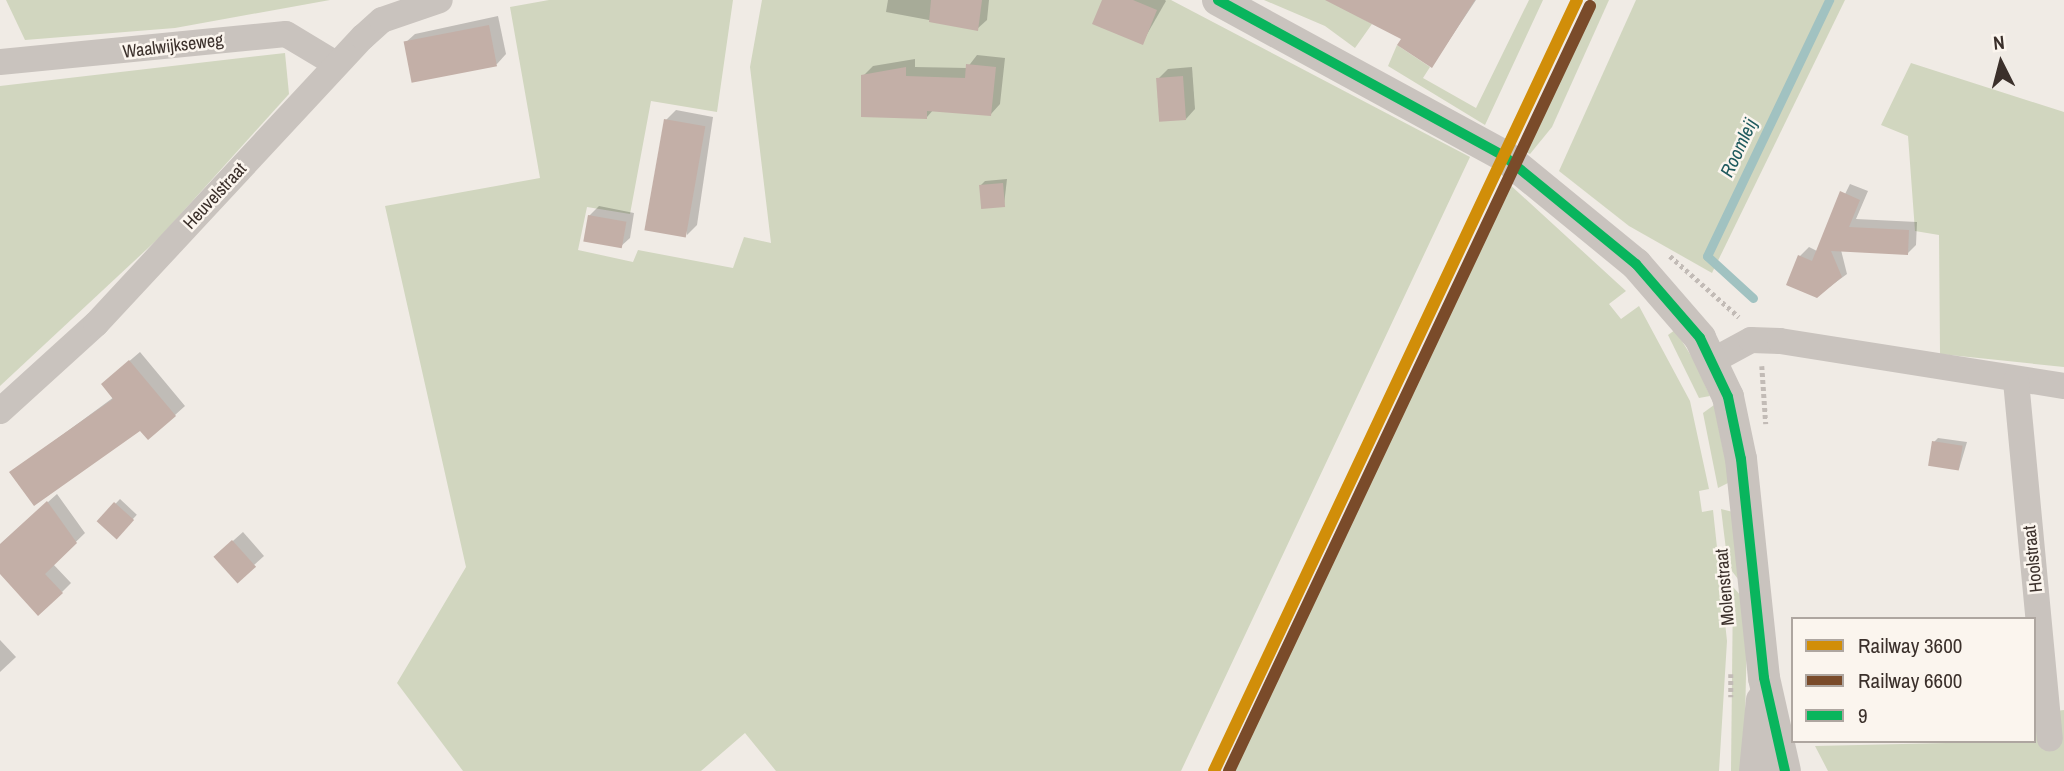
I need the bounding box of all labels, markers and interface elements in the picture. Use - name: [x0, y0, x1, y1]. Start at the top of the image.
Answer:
- north arrow: [1966, 28, 2036, 98]
- street label: Waalwijkseweg: [121, 29, 225, 63]
- text: N: [1992, 29, 2006, 56]
- water label: Roomleij: [1716, 115, 1762, 181]
- street label: Heuvelstraat: [179, 158, 251, 234]
- street label: Hoolstraat: [2019, 524, 2047, 594]
- street label: Molenstraat: [1711, 548, 1739, 626]
- legend: [1791, 617, 2036, 743]
- text: Railway 3600: [1858, 631, 1962, 660]
- text: Railway 6600: [1858, 666, 1962, 695]
- text: 9: [1858, 701, 1868, 730]

